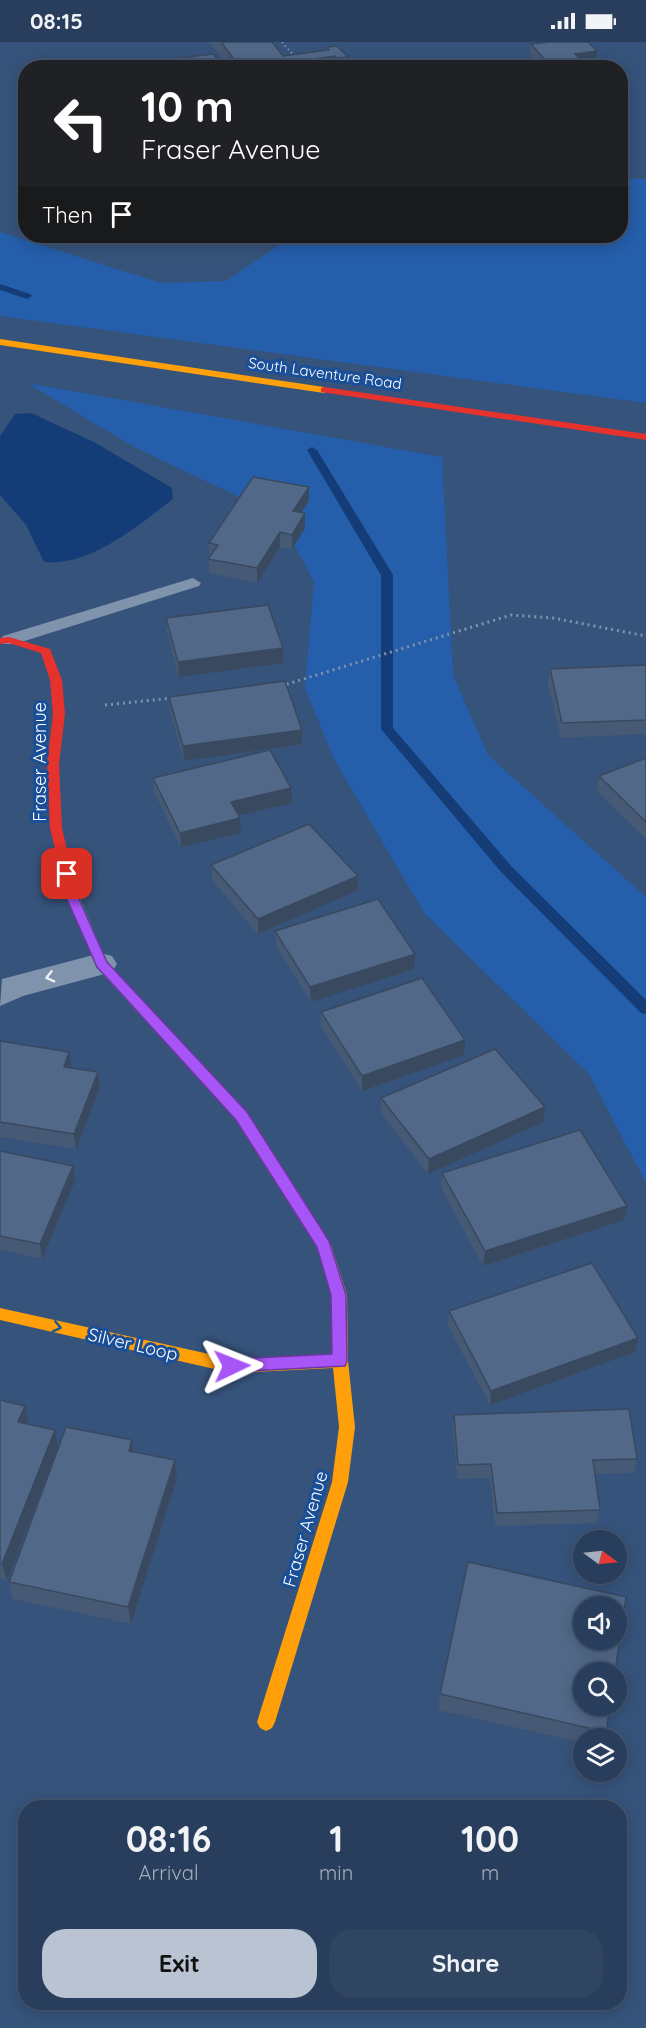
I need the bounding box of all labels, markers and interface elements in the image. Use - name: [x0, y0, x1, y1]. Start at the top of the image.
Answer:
- text: 08:15: [30, 7, 83, 35]
- text: 10 m: [141, 80, 234, 133]
- icon: left: [42, 84, 120, 162]
- text: Fraser Avenue: [141, 132, 321, 166]
- icon: arrive: [105, 198, 138, 231]
- text: Then: [42, 201, 93, 229]
- street label: South Laventure Road: [247, 353, 403, 393]
- street label: Fraser Avenue: [28, 702, 51, 822]
- pin: [41, 848, 92, 899]
- icon: arrive: [50, 857, 83, 890]
- one-way arrow: [45, 970, 55, 983]
- one-way arrow: [52, 1320, 62, 1333]
- street label: Silver Loop: [86, 1323, 180, 1365]
- position arrow: [200, 1334, 264, 1398]
- street label: Fraser Avenue: [277, 1468, 333, 1590]
- north arrow: [573, 1530, 627, 1584]
- map controls: [573, 1530, 627, 1782]
- button: sound: [573, 1596, 627, 1650]
- button: search: [573, 1662, 627, 1716]
- button: layers: [573, 1728, 627, 1782]
- text: 08:16: [126, 1816, 211, 1861]
- text: 1: [329, 1816, 343, 1861]
- text: 100: [461, 1816, 519, 1861]
- text: Arrival: [139, 1860, 199, 1885]
- text: min: [319, 1860, 353, 1885]
- text: m: [481, 1860, 499, 1885]
- button: Exit: [42, 1929, 317, 1998]
- button: Share: [329, 1929, 603, 1998]

